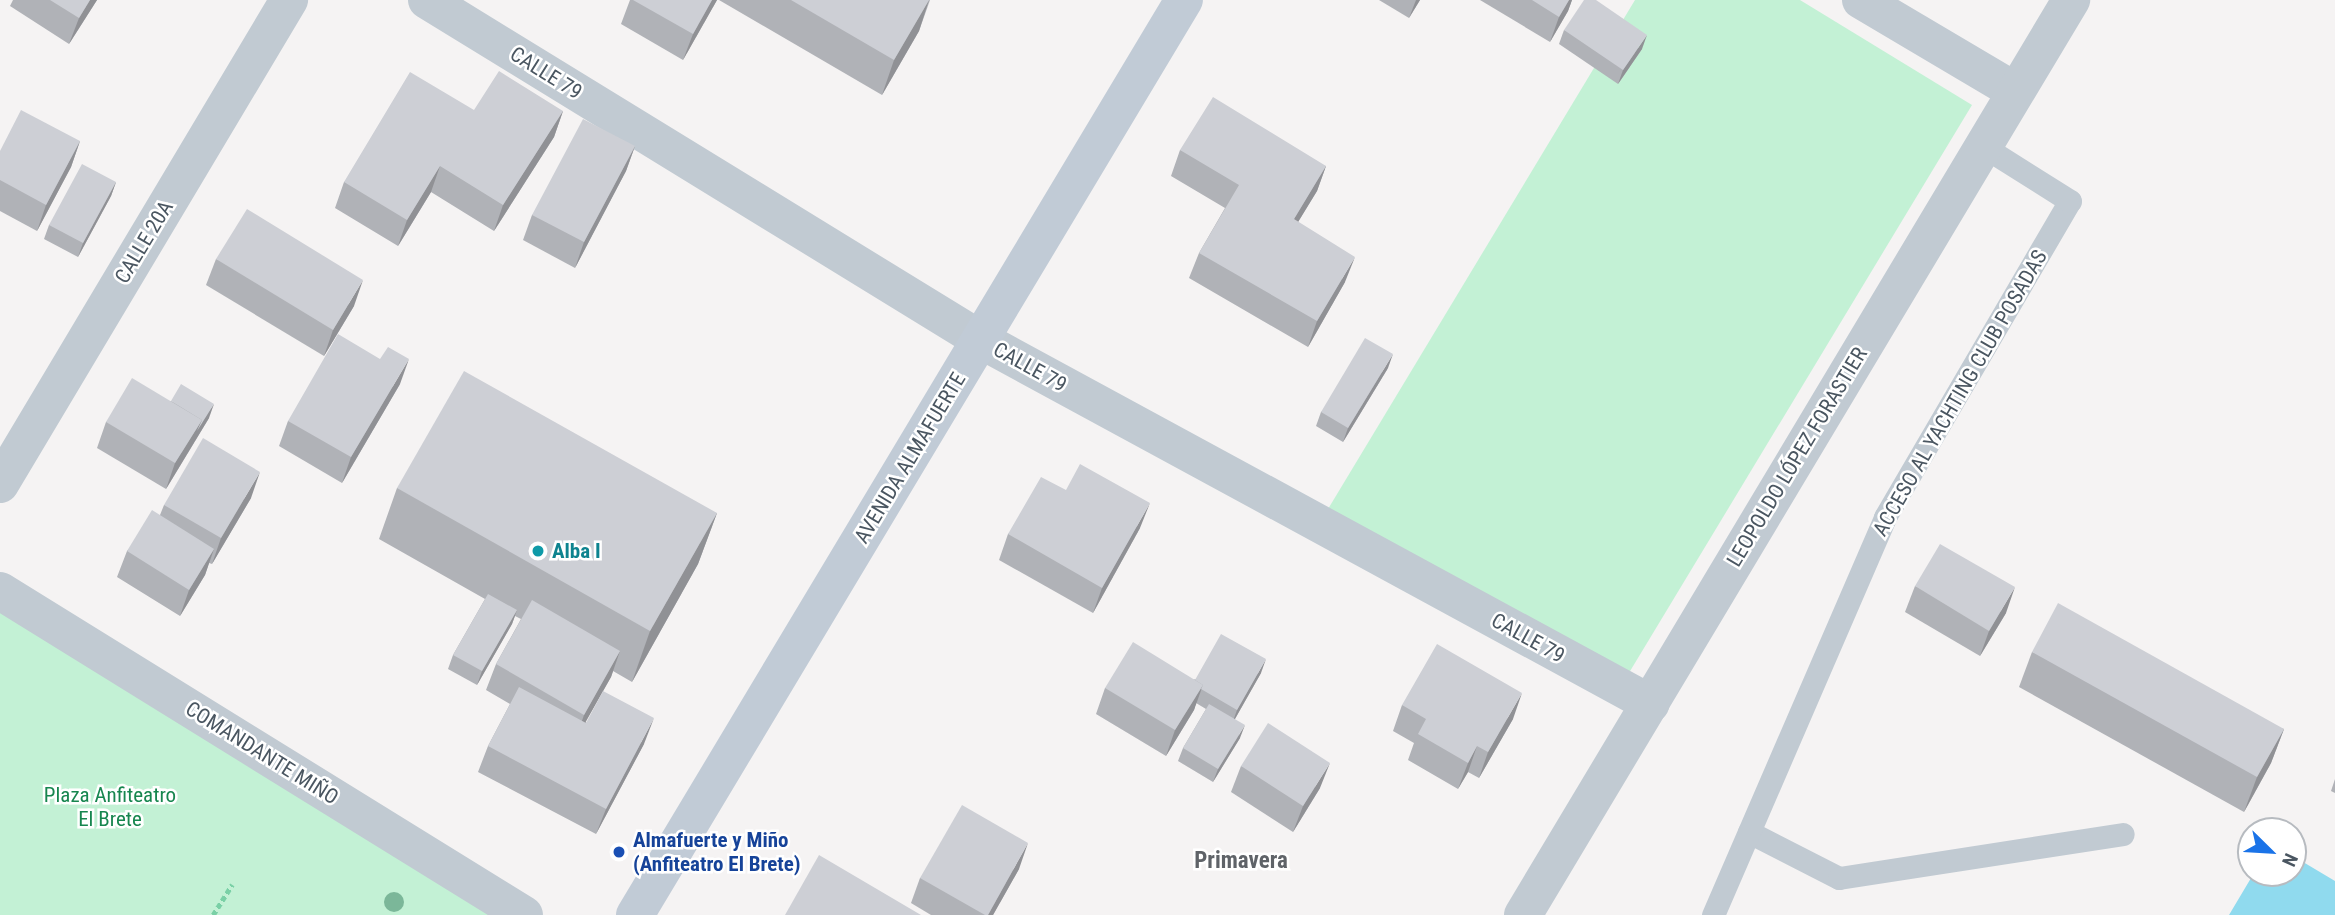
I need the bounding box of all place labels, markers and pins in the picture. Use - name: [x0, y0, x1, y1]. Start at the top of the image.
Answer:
- place label: Alba I: [552, 538, 601, 564]
- marker: Alba I: [530, 543, 546, 559]
- place label: Almafuerte y Miño (Anfiteatro El Brete): [633, 827, 801, 877]
- marker: Almafuerte y Miño (Anfiteatro El Brete): [611, 844, 627, 860]

